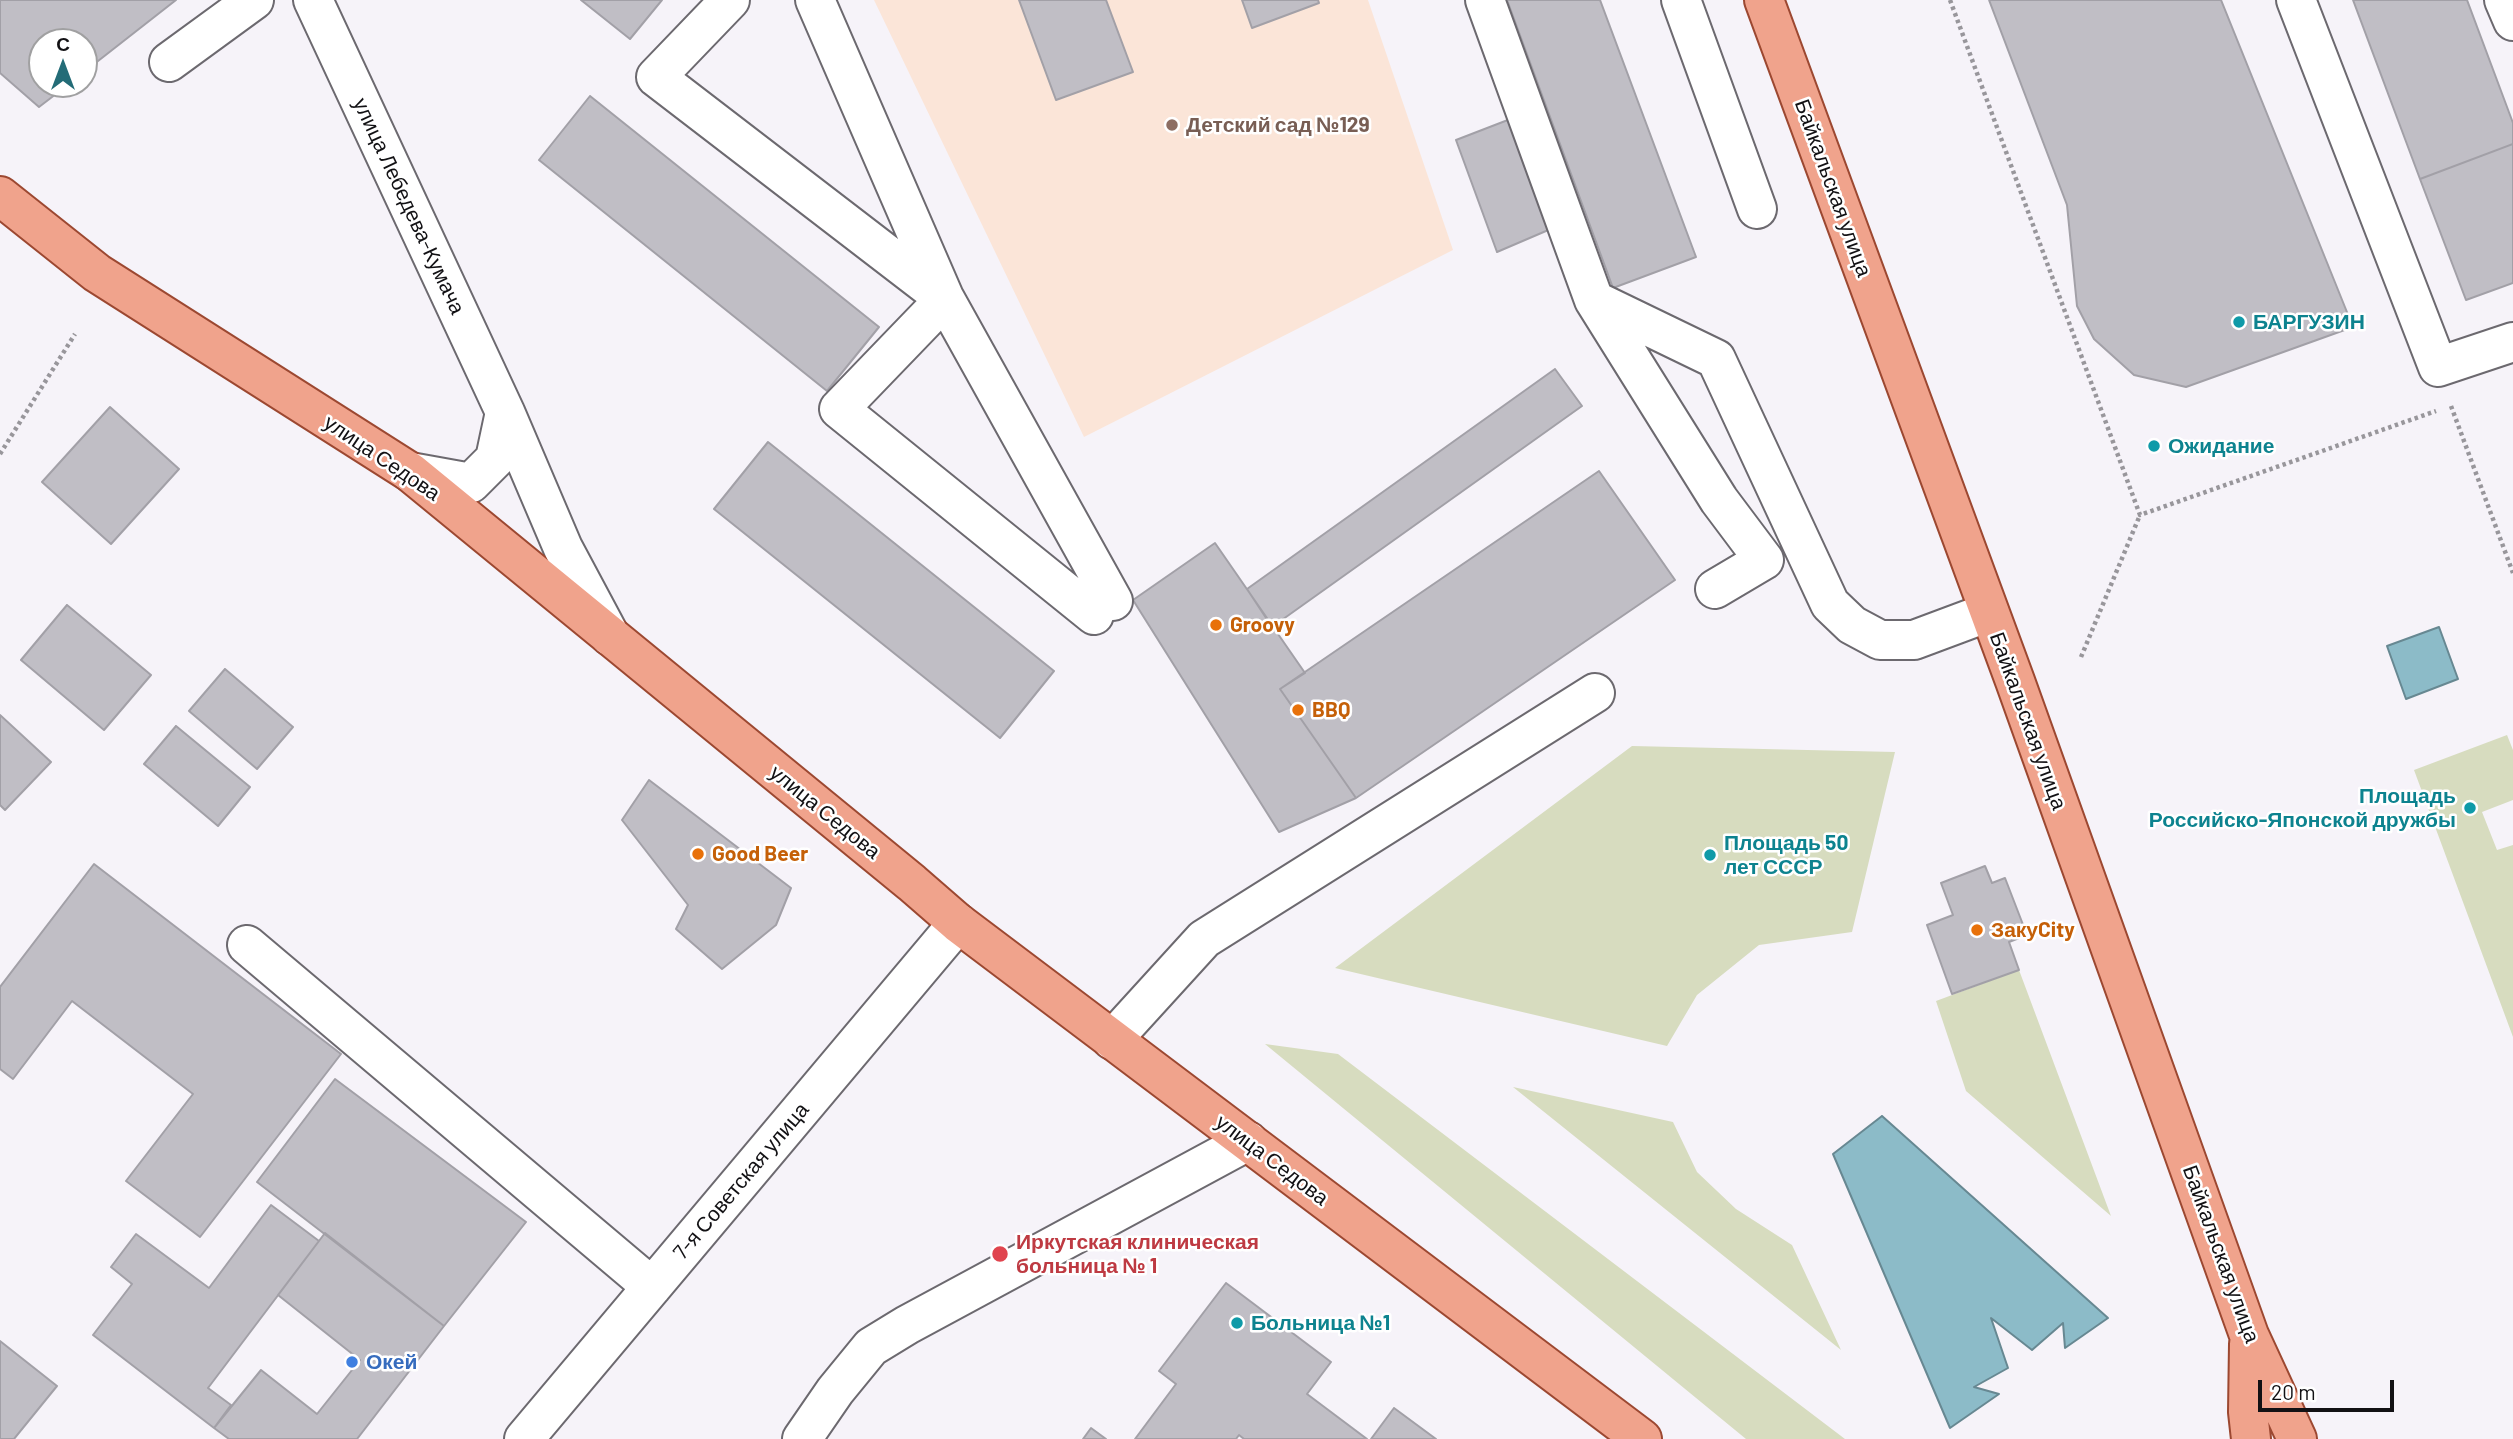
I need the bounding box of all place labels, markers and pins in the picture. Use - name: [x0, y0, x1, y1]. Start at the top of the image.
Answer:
- place label: Детский сад №129: [1186, 112, 1370, 138]
- marker: Детский сад №129: [1164, 117, 1180, 133]
- place label: БАРГУЗИН: [2253, 309, 2365, 335]
- marker: БАРГУЗИН: [2231, 314, 2247, 330]
- place label: Ожидание: [2168, 433, 2274, 459]
- marker: Ожидание: [2146, 438, 2162, 454]
- place label: Groovy: [1230, 612, 1295, 638]
- marker: Groovy: [1208, 617, 1224, 633]
- place label: BBQ: [1312, 697, 1350, 723]
- marker: BBQ: [1290, 702, 1306, 718]
- place label: Площадь Российско-Японской дружбы: [2149, 783, 2456, 833]
- marker: Площадь Российско-Японской дружбы: [2462, 800, 2478, 816]
- place label: Площадь 50 лет СССР: [1724, 830, 1848, 880]
- place label: Good Beer: [712, 841, 808, 867]
- marker: Good Beer: [690, 846, 706, 862]
- marker: Площадь 50 лет СССР: [1702, 847, 1718, 863]
- place label: ЗакуCity: [1991, 917, 2075, 943]
- marker: ЗакуCity: [1969, 922, 1985, 938]
- place label: Иркутская клиническая больница № 1: [1016, 1229, 1259, 1279]
- marker: Иркутская клиническая больница № 1: [990, 1244, 1010, 1264]
- place label: Больница №1: [1251, 1310, 1390, 1336]
- marker: Больница №1: [1229, 1315, 1245, 1331]
- place label: Окей: [366, 1349, 417, 1375]
- marker: Окей: [344, 1354, 360, 1370]

